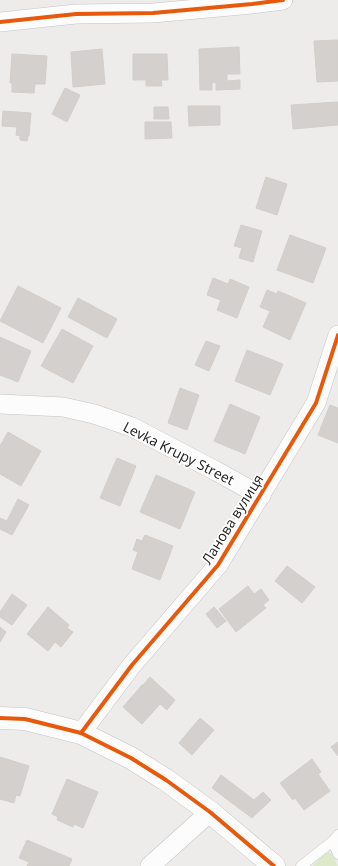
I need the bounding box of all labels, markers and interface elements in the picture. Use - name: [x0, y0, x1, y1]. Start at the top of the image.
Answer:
- street label: Levka Krupy Street: [120, 417, 238, 489]
- street label: Ланова вулиця: [197, 470, 267, 568]

